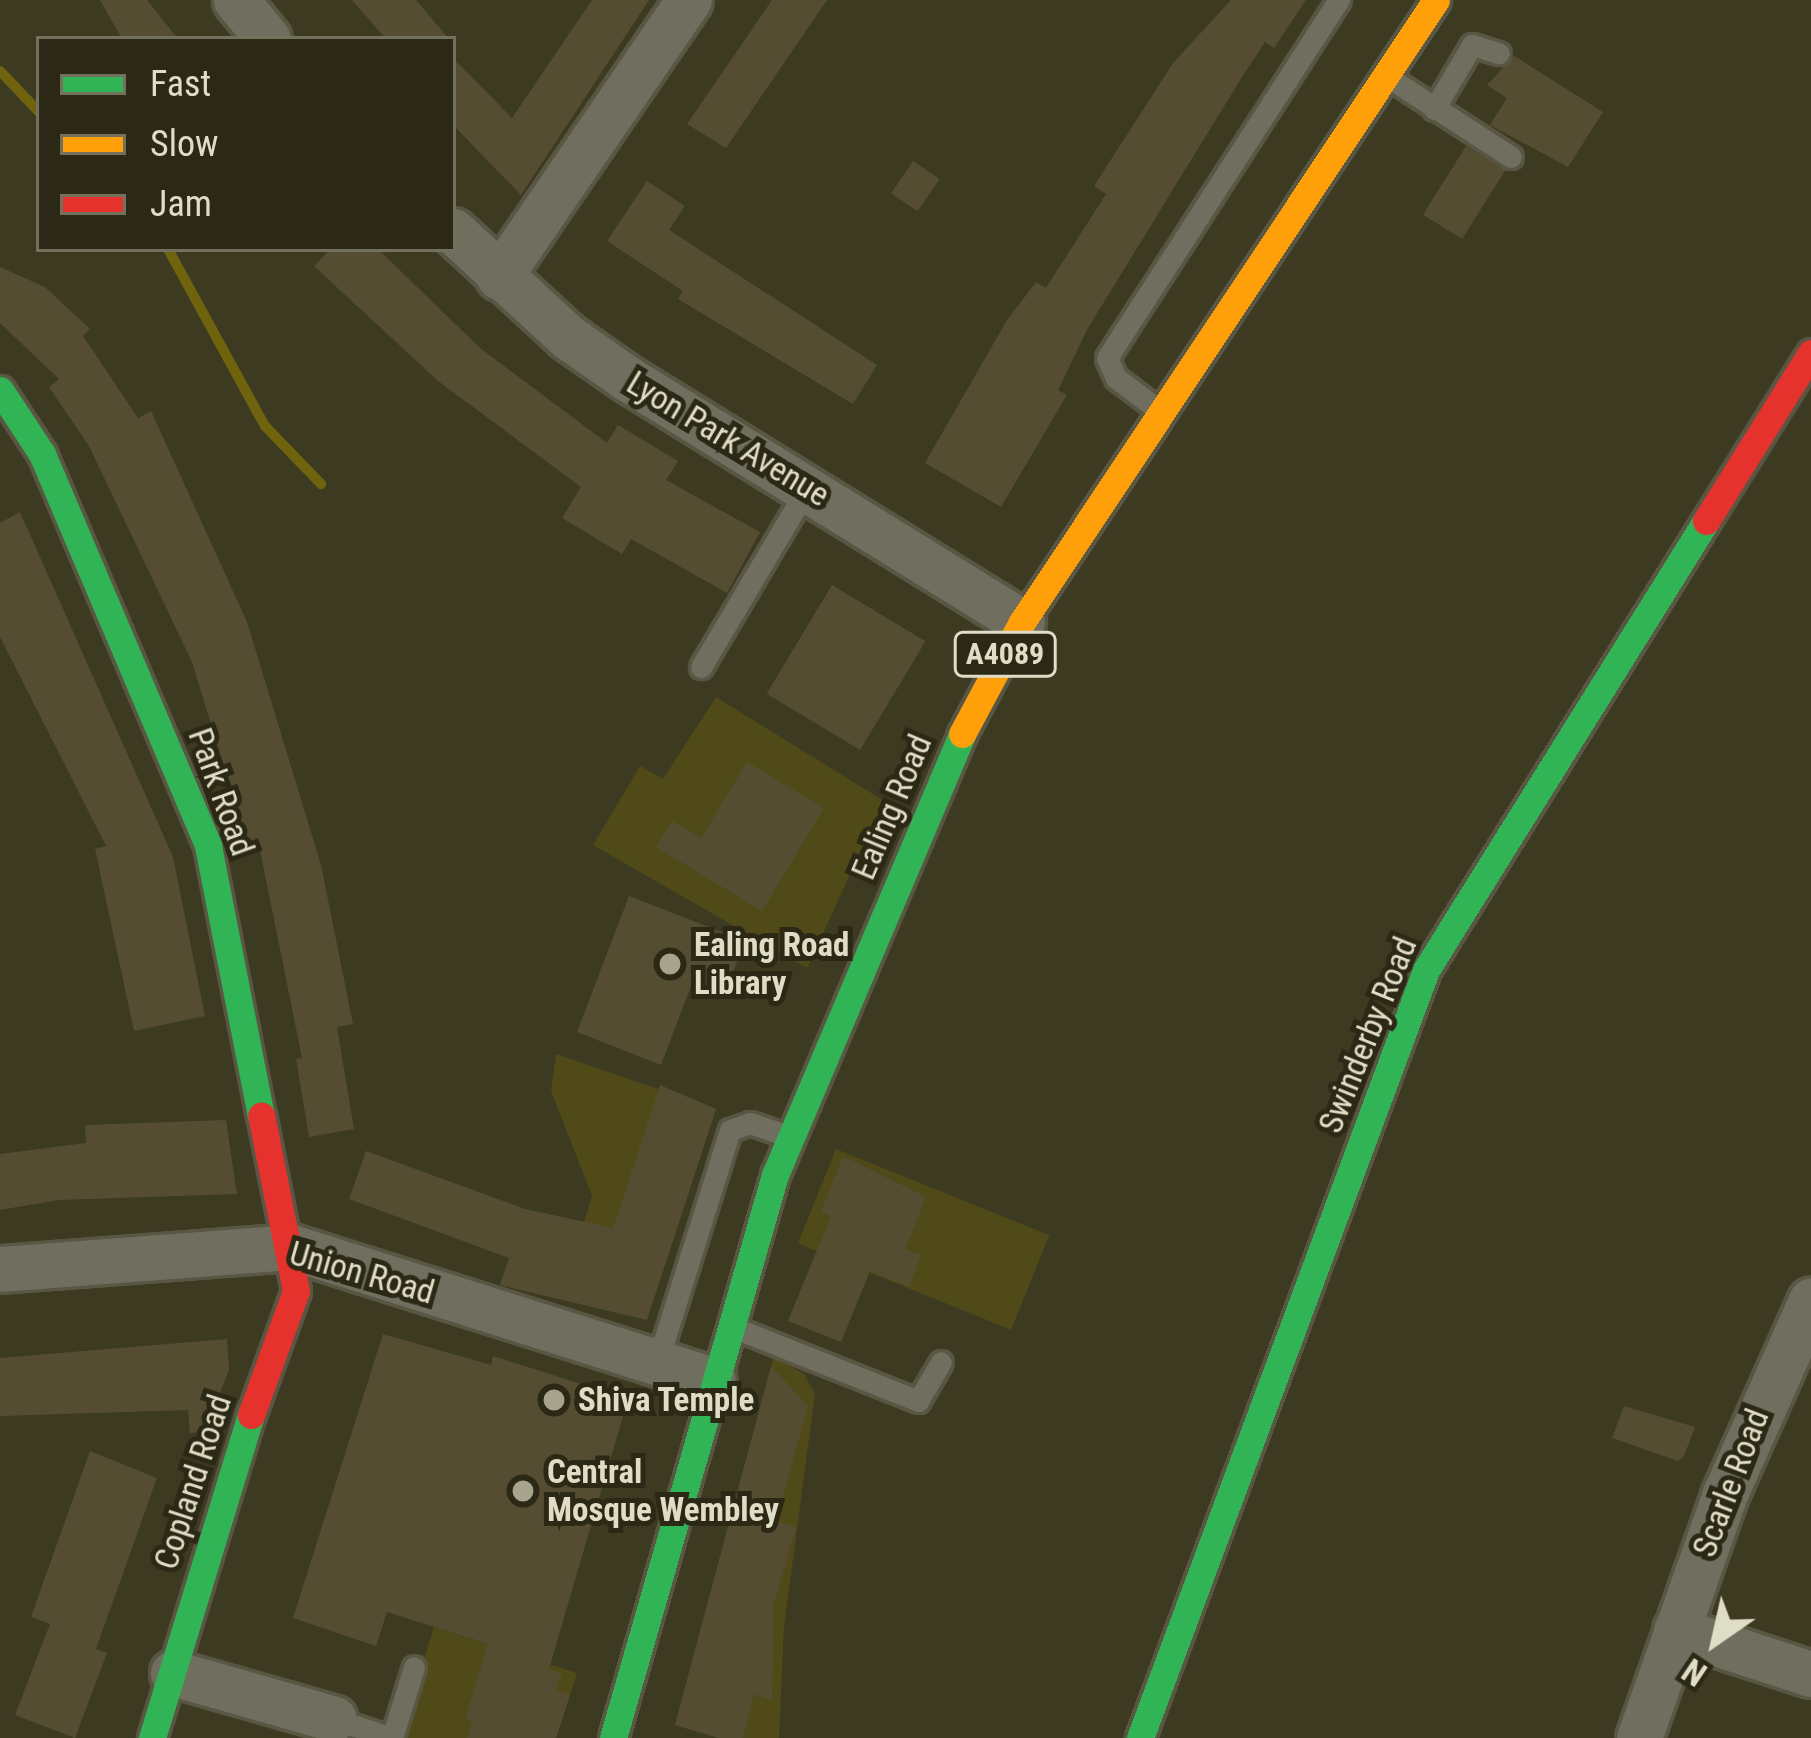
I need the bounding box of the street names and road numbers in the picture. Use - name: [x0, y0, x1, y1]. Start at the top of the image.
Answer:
- street label: Lyon Park Avenue: [620, 363, 836, 515]
- road number: A4089: [951, 630, 1059, 678]
- street label: Park Road: [180, 723, 262, 861]
- street label: Ealing Road: [844, 729, 940, 885]
- street label: Swinderby Road: [1311, 931, 1425, 1139]
- street label: Union Road: [285, 1234, 439, 1312]
- street label: Copland Road: [146, 1390, 240, 1574]
- street label: Scarle Road: [1685, 1404, 1777, 1562]

